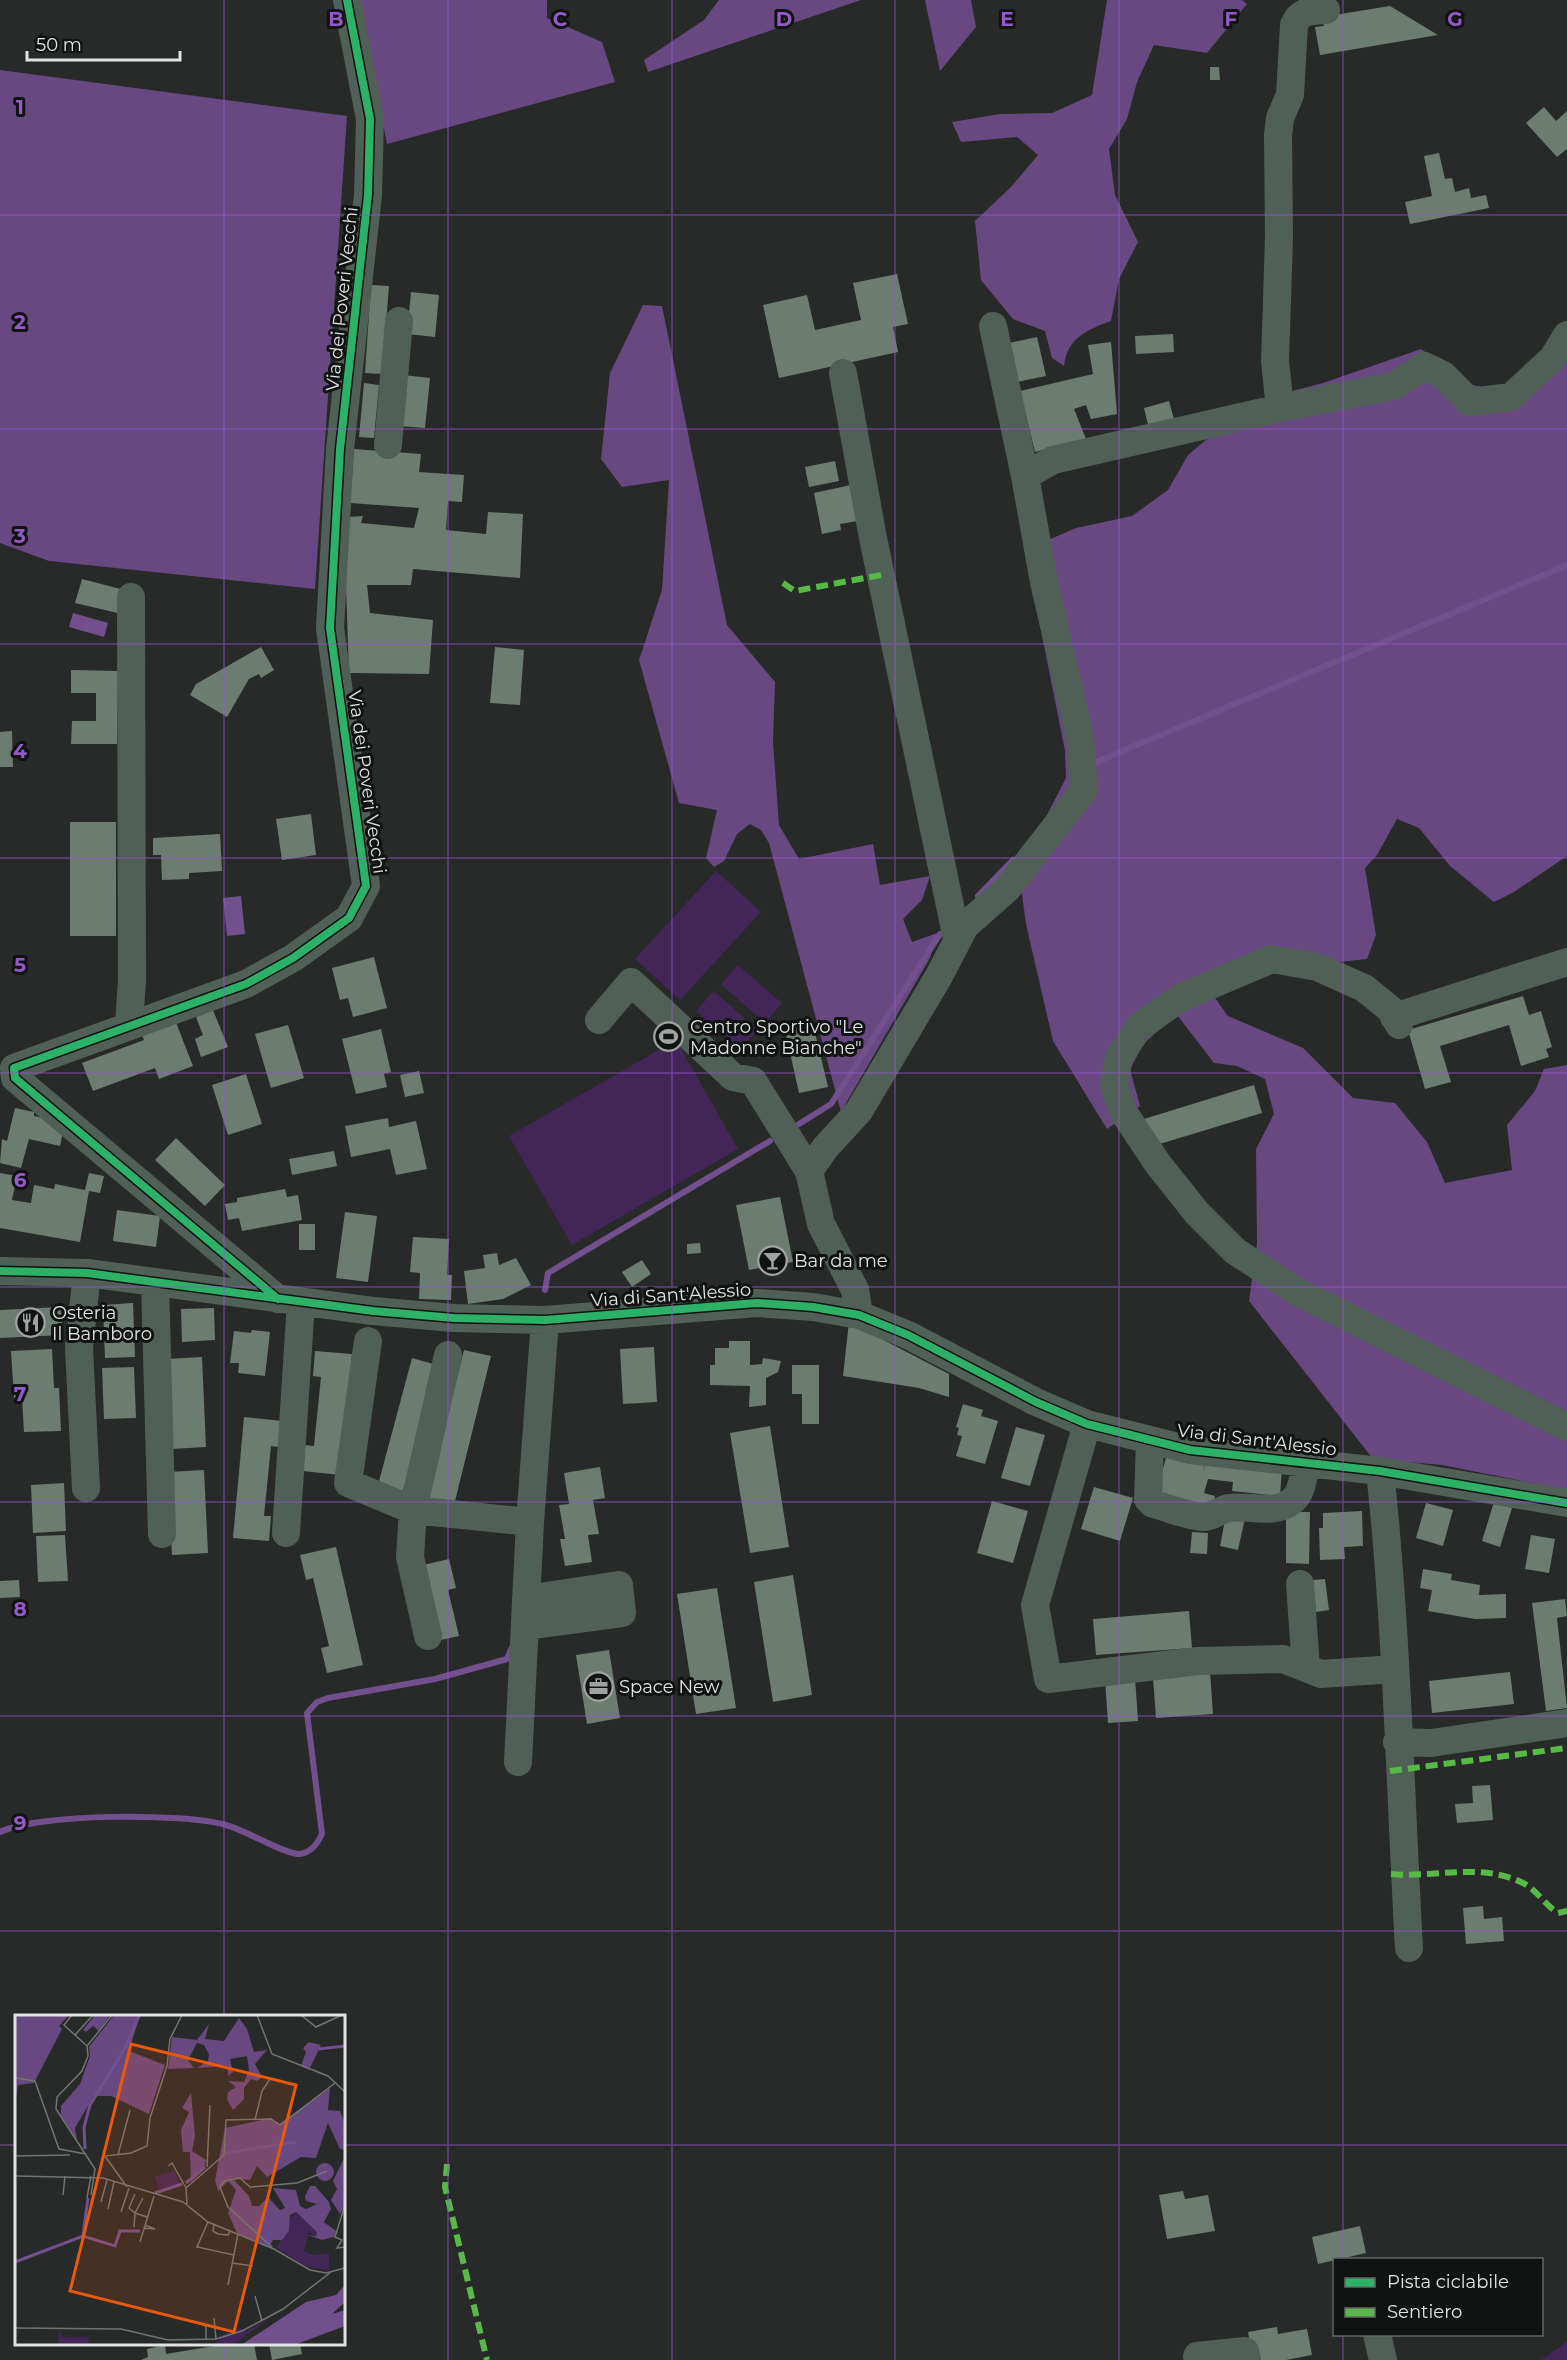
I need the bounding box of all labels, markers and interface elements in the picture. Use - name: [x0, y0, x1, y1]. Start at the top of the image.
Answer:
- text: B: [328, 7, 344, 31]
- text: C: [553, 7, 568, 31]
- text: D: [776, 7, 792, 31]
- text: E: [1000, 7, 1014, 31]
- text: F: [1225, 7, 1238, 31]
- text: G: [1447, 7, 1463, 31]
- scale bar: [27, 24, 180, 62]
- text: 50 m: [36, 34, 82, 56]
- text: 1: [16, 95, 24, 119]
- street label: Via dei Poveri Vecchi: [321, 206, 363, 392]
- text: 2: [14, 310, 26, 334]
- text: 3: [13, 524, 26, 548]
- street label: Via dei Poveri Vecchi: [343, 689, 391, 875]
- text: 4: [13, 739, 27, 763]
- text: 5: [14, 953, 26, 977]
- place label: Centro Sportivo "Le Madonne Bianche": [690, 1016, 864, 1059]
- sports icon: Centro Sportivo "Le Madonne Bianche": [653, 1021, 685, 1053]
- text: 6: [14, 1168, 27, 1192]
- bar icon: Bar da me: [757, 1245, 789, 1277]
- place label: Bar da me: [794, 1250, 888, 1272]
- street label: Via di Sant'Alessio: [590, 1278, 752, 1312]
- place label: Osteria Il Bamboro: [52, 1302, 152, 1345]
- restaurant icon: Osteria Il Bamboro: [15, 1307, 47, 1339]
- text: 7: [14, 1382, 26, 1406]
- street label: Via di Sant'Alessio: [1176, 1419, 1338, 1461]
- text: 8: [13, 1597, 27, 1621]
- office icon: Space New: [582, 1671, 614, 1703]
- place label: Space New: [619, 1676, 720, 1698]
- text: 9: [14, 1811, 26, 1835]
- inset map: [15, 2015, 345, 2345]
- legend: [1333, 2258, 1543, 2336]
- text: Pista ciclabile: [1387, 2271, 1509, 2293]
- text: Sentiero: [1387, 2301, 1462, 2323]

